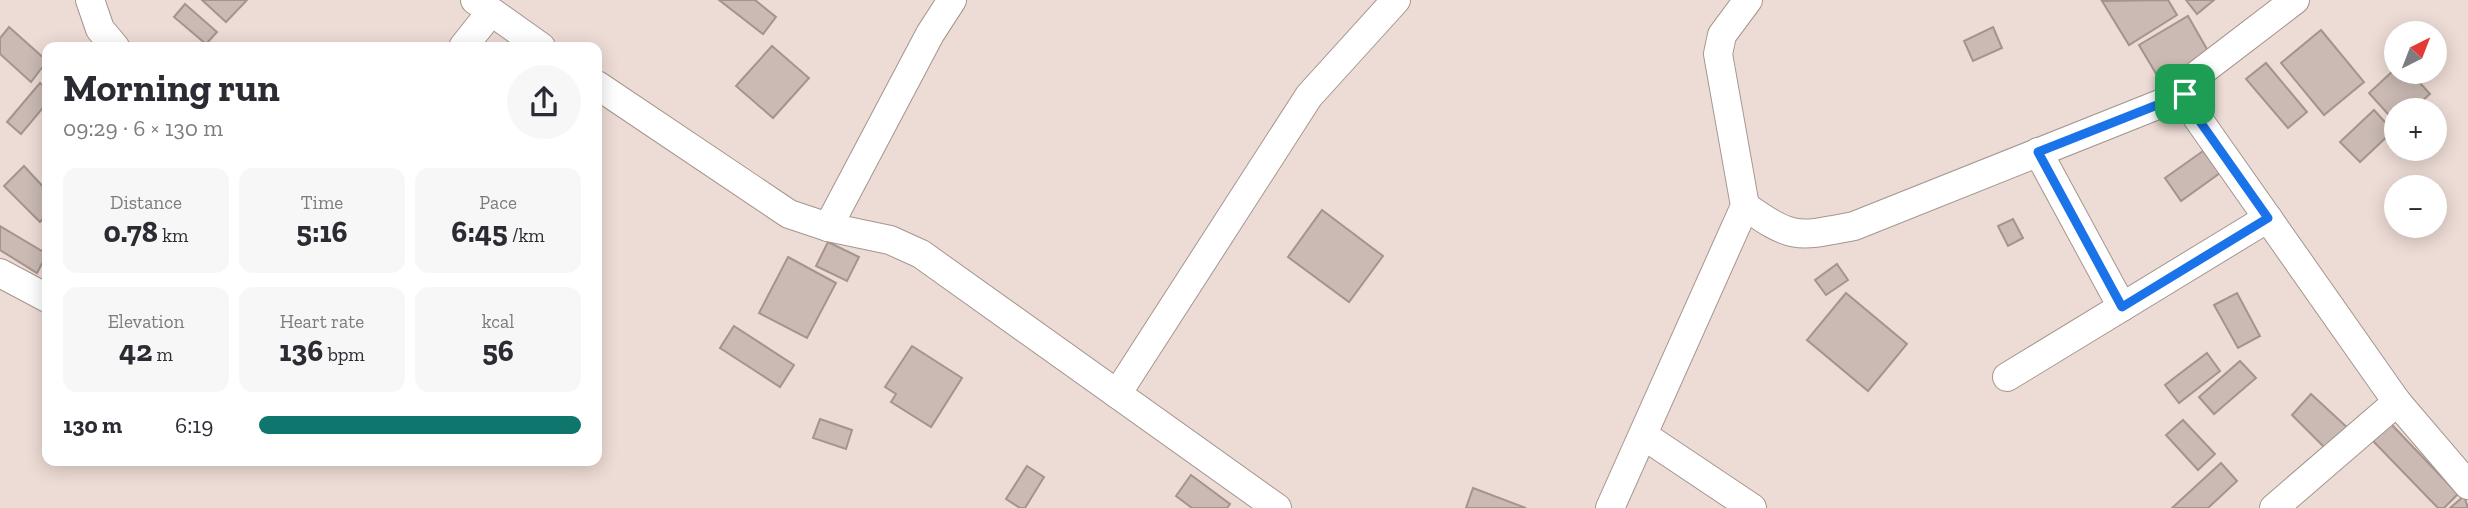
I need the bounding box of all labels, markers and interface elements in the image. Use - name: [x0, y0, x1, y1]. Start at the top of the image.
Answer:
- north arrow: [2384, 21, 2446, 84]
- map controls: [2384, 21, 2447, 238]
- pin: [2155, 64, 2215, 124]
- text: Morning run: [63, 65, 280, 111]
- button: share: [507, 65, 581, 139]
- icon: arrive: [2166, 75, 2204, 113]
- button: +: [2384, 98, 2447, 161]
- text: 09:29 · 6 × 130 m: [63, 114, 223, 142]
- button: −: [2384, 175, 2447, 238]
- text: Distance: [110, 191, 182, 214]
- text: Time: [301, 191, 343, 214]
- text: Pace: [479, 191, 517, 214]
- text: 0.78: [104, 214, 158, 250]
- text: 5:16: [296, 214, 348, 250]
- text: 6:45: [451, 214, 508, 250]
- text: km: [158, 224, 188, 247]
- text: /km: [508, 224, 545, 247]
- text: Elevation: [108, 310, 184, 333]
- text: Heart rate: [280, 310, 364, 333]
- text: kcal: [482, 310, 514, 333]
- text: 42: [119, 333, 152, 369]
- text: 136: [279, 333, 323, 369]
- text: 56: [482, 333, 514, 369]
- text: m: [152, 343, 173, 366]
- text: bpm: [323, 343, 365, 366]
- text: 130 m: [63, 411, 122, 439]
- text: 6:19: [175, 411, 213, 439]

